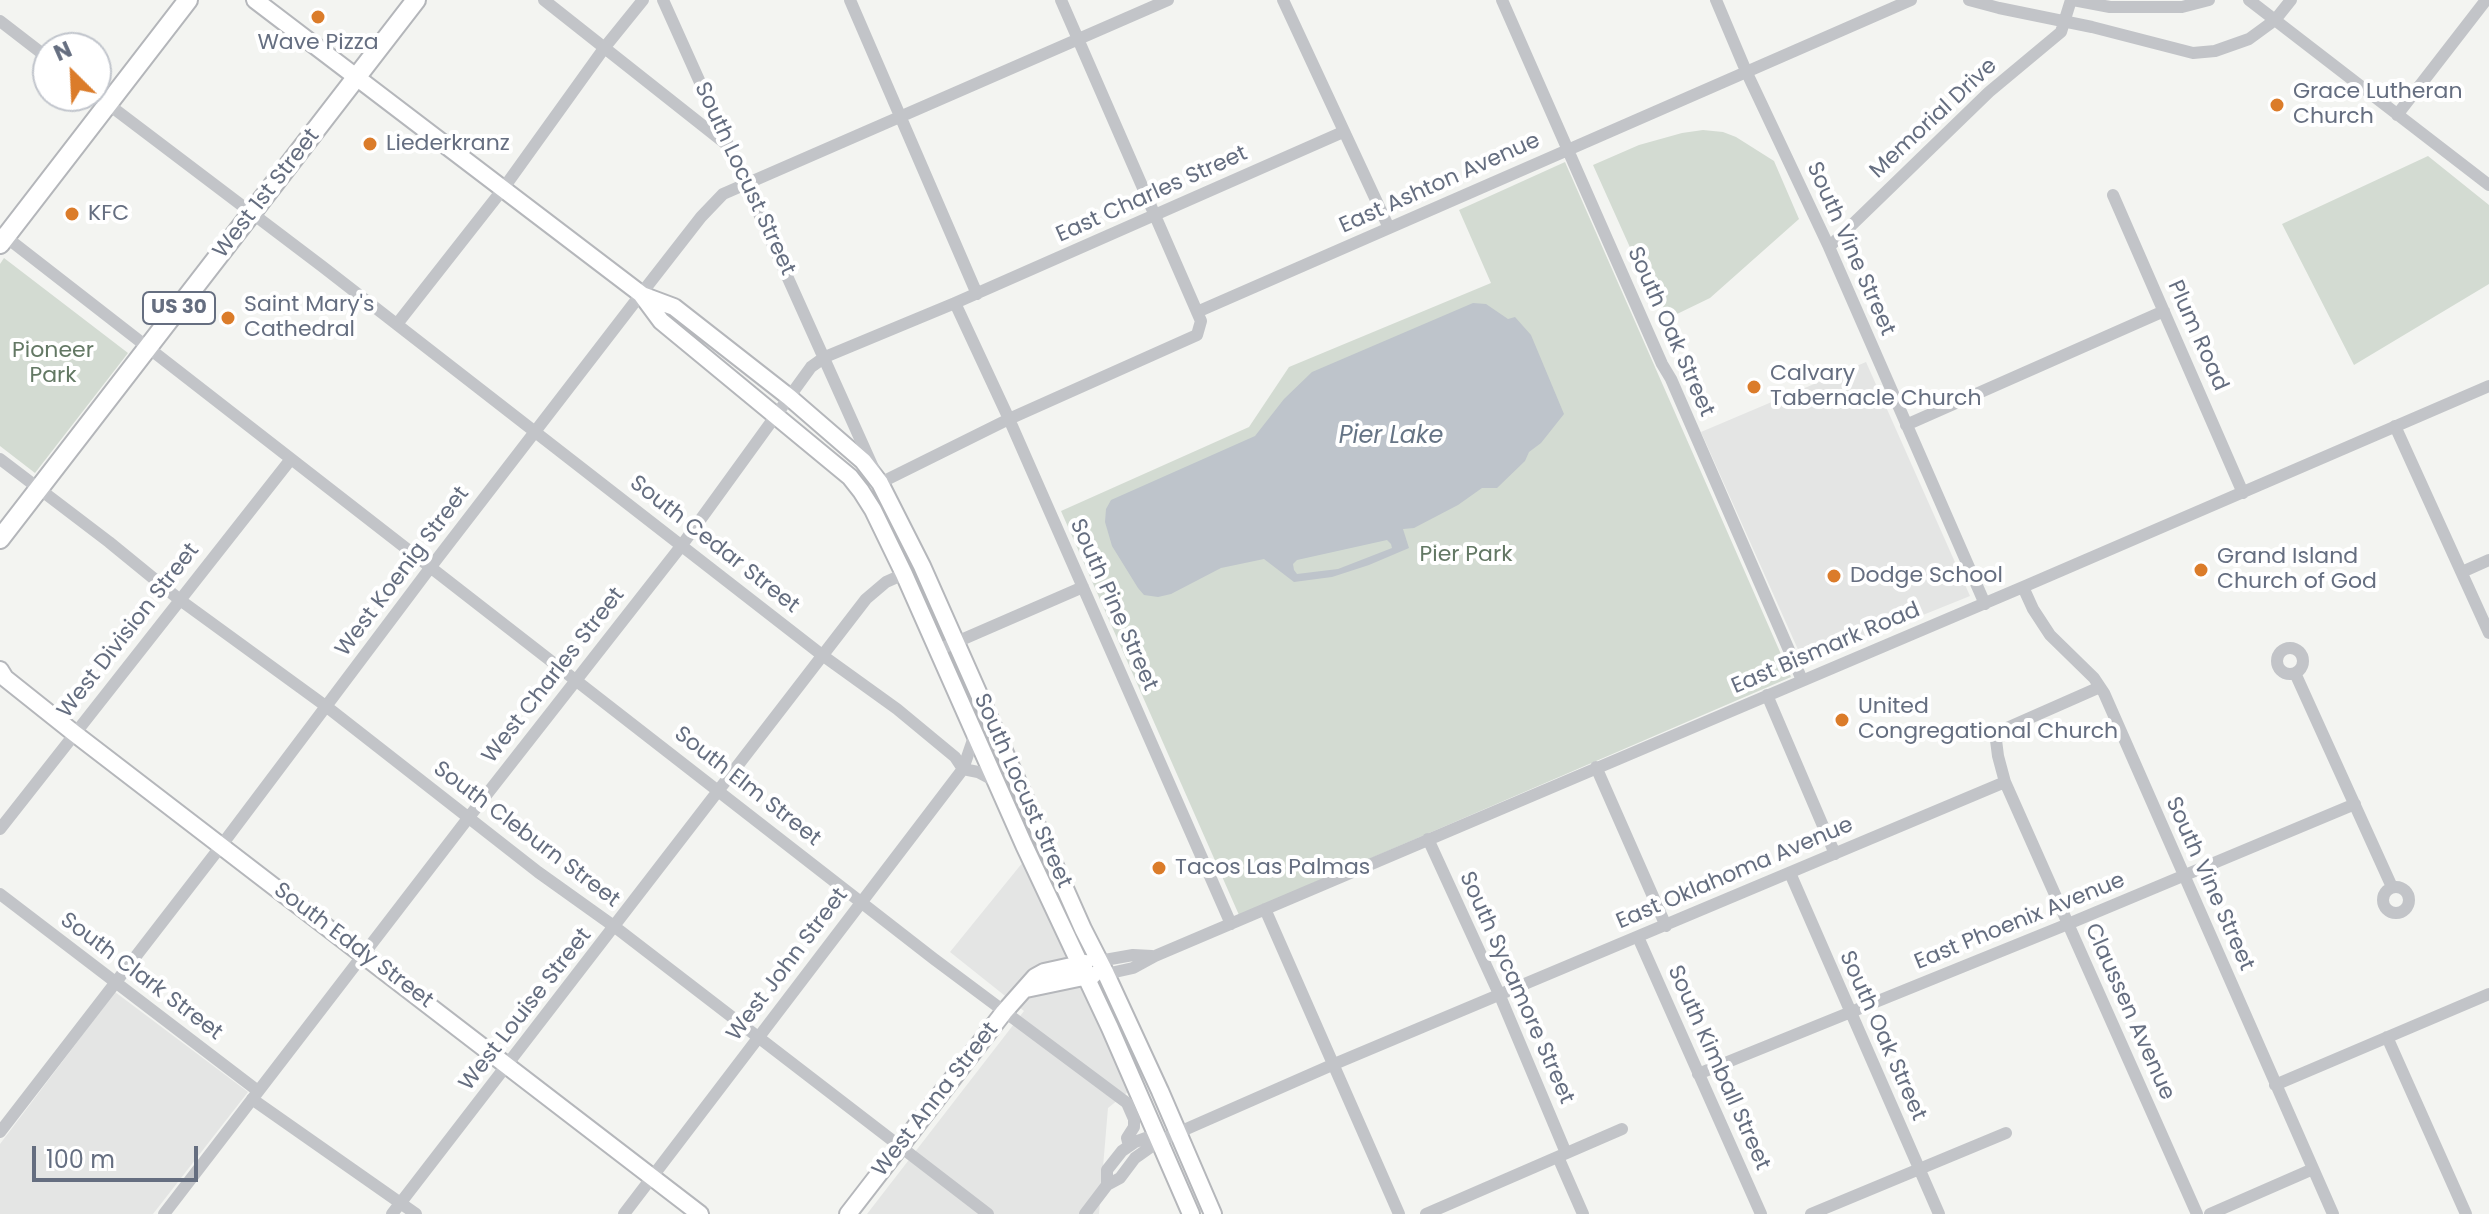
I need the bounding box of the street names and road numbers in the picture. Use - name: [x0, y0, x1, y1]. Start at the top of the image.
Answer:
- street label: Memorial Drive: [1865, 53, 2003, 185]
- street label: South Locust Street: [688, 78, 800, 280]
- street label: West 1st Street: [208, 124, 326, 264]
- street label: East Ashton Avenue: [1336, 128, 1544, 240]
- street label: East Charles Street: [1052, 141, 1252, 249]
- street label: South Vine Street: [1800, 158, 1900, 340]
- street label: South Oak Street: [1621, 243, 1719, 421]
- street label: Plum Road: [2161, 277, 2233, 395]
- road number: US 30: [143, 292, 215, 324]
- street label: South Cedar Street: [624, 471, 804, 619]
- street label: West Koenig Street: [330, 482, 476, 662]
- street label: South Pine Street: [1063, 515, 1163, 695]
- street label: West Division Street: [53, 538, 205, 724]
- street label: West Charles Street: [477, 583, 631, 769]
- street label: East Bismark Road: [1728, 597, 1924, 701]
- street label: South Locust Street: [967, 690, 1077, 892]
- street label: South Elm Street: [668, 722, 826, 852]
- street label: South Cleburn Street: [428, 756, 624, 914]
- street label: South Vine Street: [2159, 793, 2259, 975]
- street label: East Oklahoma Avenue: [1613, 812, 1857, 936]
- street label: South Sycamore Street: [1453, 868, 1579, 1108]
- street label: East Phoenix Avenue: [1911, 868, 2129, 976]
- street label: South Eddy Street: [268, 877, 438, 1015]
- street label: West John Street: [722, 883, 854, 1047]
- street label: South Clark Street: [55, 907, 227, 1047]
- street label: Claussen Avenue: [2078, 920, 2180, 1104]
- street label: West Louise Street: [454, 923, 598, 1097]
- street label: South Oak Street: [1833, 947, 1931, 1125]
- street label: South Kimball Street: [1661, 962, 1775, 1174]
- street label: West Anna Street: [868, 1018, 1004, 1182]

